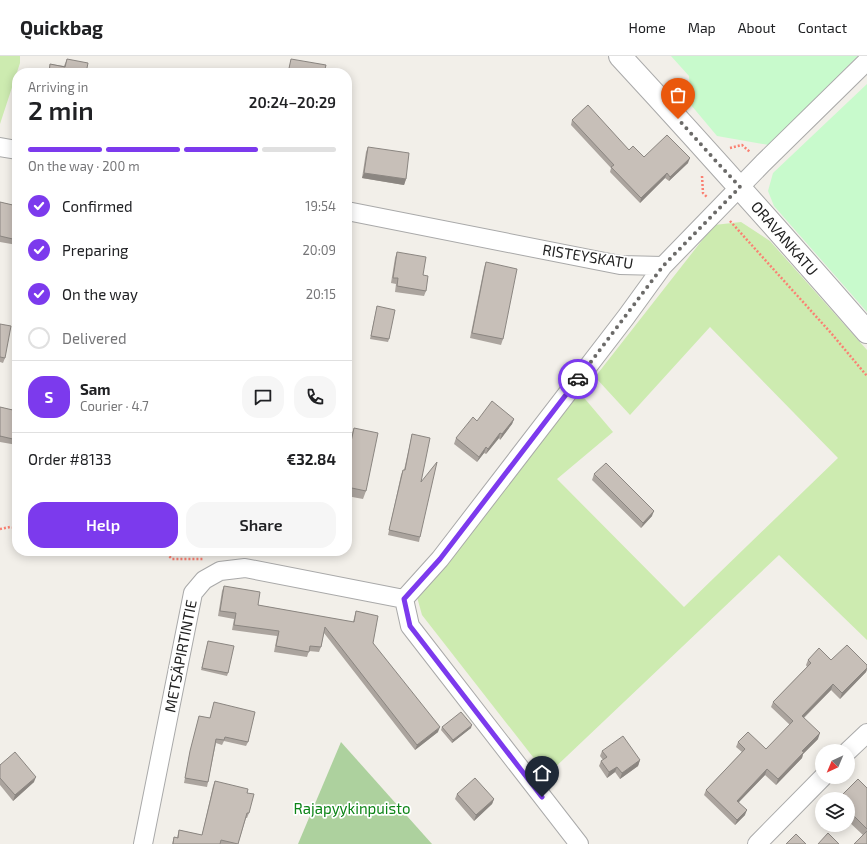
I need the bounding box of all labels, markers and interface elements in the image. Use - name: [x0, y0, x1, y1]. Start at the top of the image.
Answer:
- text: Quickbag: [20, 16, 103, 39]
- text: Home: [629, 19, 666, 36]
- text: Map: [688, 19, 716, 36]
- text: About: [738, 19, 776, 36]
- text: Contact: [798, 19, 847, 36]
- pin: [661, 78, 695, 119]
- text: Arriving in: [28, 79, 88, 95]
- icon: bag: [667, 84, 689, 106]
- text: 20:24–20:29: [249, 93, 336, 111]
- text: 2 min: [28, 94, 94, 125]
- text: On the way · 200 m: [28, 158, 140, 174]
- icon: check: [28, 195, 50, 217]
- text: Confirmed: [62, 197, 133, 215]
- street label: ORAVANKATU: [748, 197, 822, 279]
- text: 19:54: [305, 198, 336, 214]
- icon: check: [28, 239, 50, 261]
- street label: RISTEYSKATU: [541, 240, 635, 272]
- text: Preparing: [62, 241, 128, 259]
- text: 20:09: [303, 242, 336, 258]
- icon: check: [28, 283, 50, 305]
- text: On the way: [62, 285, 138, 303]
- text: 20:15: [306, 286, 336, 302]
- text: Delivered: [62, 329, 127, 347]
- courier: [558, 359, 598, 399]
- icon: car: [567, 368, 589, 390]
- button: chat: [242, 376, 284, 418]
- button: phone: [294, 376, 336, 418]
- text: Sam: [80, 380, 111, 398]
- text: S: [45, 388, 53, 406]
- text: Courier · 4.7: [80, 398, 149, 414]
- text: Order #8133: [28, 450, 112, 468]
- text: €32.84: [287, 450, 336, 468]
- button: Help: [28, 502, 178, 548]
- button: Share: [186, 502, 336, 548]
- street label: METSÄPIRTINTIE: [160, 598, 200, 714]
- north arrow: [815, 744, 855, 784]
- map controls: [815, 744, 855, 832]
- pin: [525, 756, 559, 797]
- icon: home: [531, 762, 553, 784]
- button: layers: [815, 792, 855, 832]
- park label: Rajapyykinpuisto: [294, 799, 410, 818]

